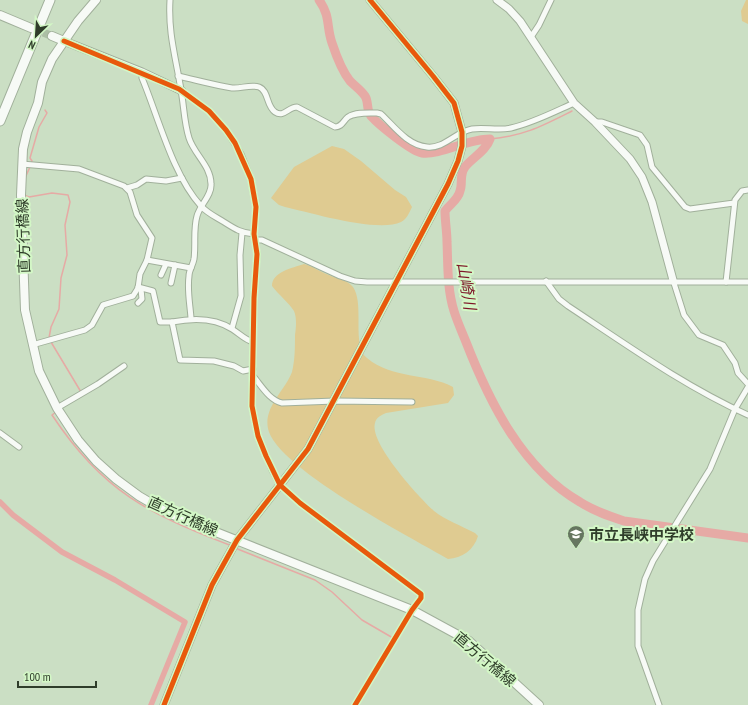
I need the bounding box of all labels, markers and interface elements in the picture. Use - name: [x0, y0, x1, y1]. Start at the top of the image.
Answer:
- north arrow: [16, 16, 56, 56]
- text: N: [26, 37, 37, 53]
- street label: 直方行橋線: [12, 198, 34, 274]
- water label: 山崎川: [453, 261, 481, 313]
- street label: 直方行橋線: [145, 492, 221, 540]
- school or university icon: 市立長峡中学校: [566, 524, 586, 549]
- place label: 市立長峡中学校: [589, 525, 694, 544]
- street label: 直方行橋線: [450, 628, 520, 690]
- scale bar: [18, 663, 96, 689]
- text: 100 m: [24, 669, 51, 684]

